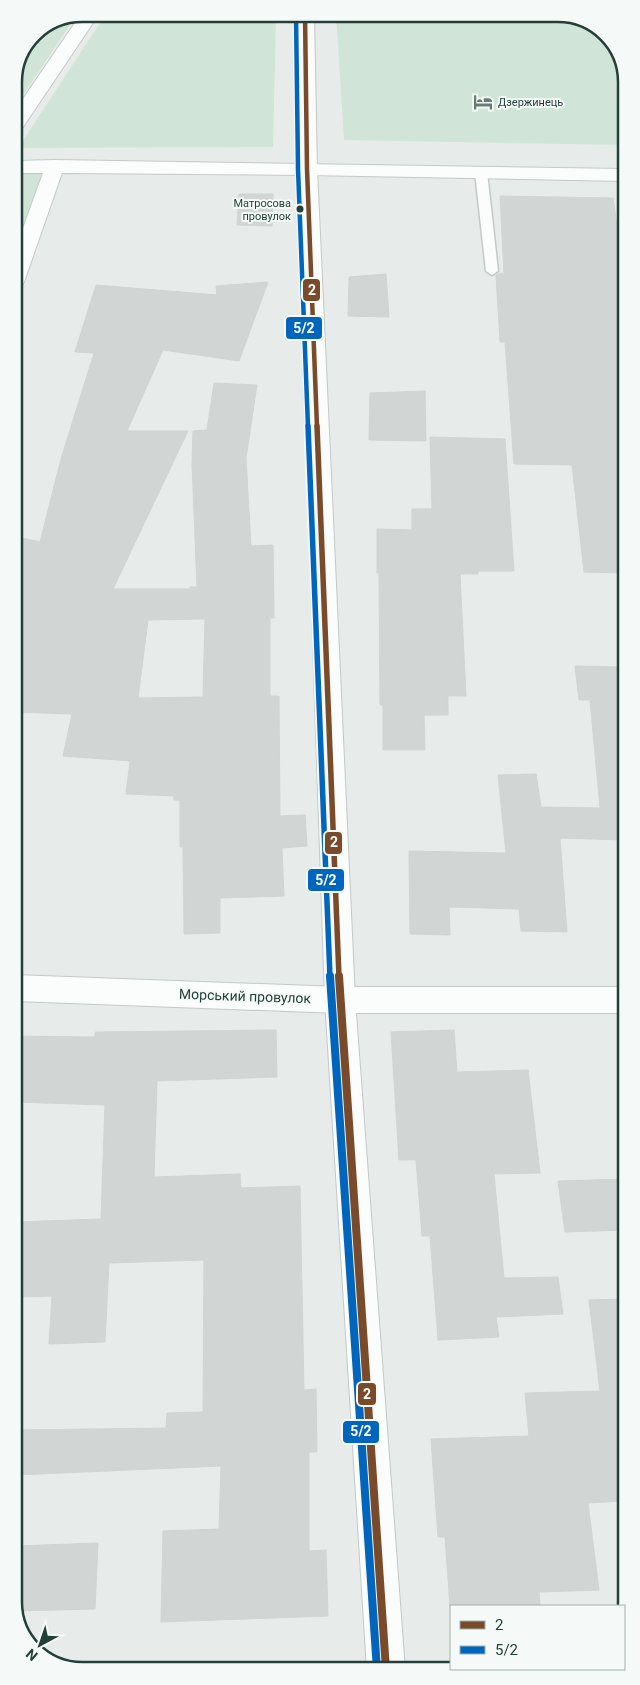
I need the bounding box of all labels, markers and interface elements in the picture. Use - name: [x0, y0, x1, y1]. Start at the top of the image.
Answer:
- hotel icon: Дзержинець: [472, 91, 494, 113]
- place label: Дзержинець: [498, 96, 563, 109]
- place label: Матросова провулок: [233, 197, 291, 223]
- marker: Матросова провулок: [295, 204, 305, 214]
- line badge: 2: [302, 278, 321, 302]
- text: 2: [308, 282, 316, 298]
- line badge: 5/2: [285, 316, 323, 340]
- text: 5/2: [293, 320, 315, 336]
- line badge: 2: [324, 831, 343, 855]
- text: 2: [330, 834, 338, 850]
- line badge: 5/2: [307, 868, 345, 892]
- text: 5/2: [315, 872, 337, 888]
- street label: Морський провулок: [179, 986, 312, 1006]
- line badge: 2: [357, 1382, 377, 1406]
- text: 2: [363, 1386, 371, 1402]
- line badge: 5/2: [342, 1420, 380, 1444]
- text: 5/2: [350, 1423, 372, 1439]
- legend: [450, 1605, 625, 1670]
- text: 2: [495, 1616, 503, 1634]
- north arrow: [15, 1620, 65, 1670]
- text: 5/2: [495, 1641, 518, 1659]
- text: N: [23, 1646, 41, 1664]

